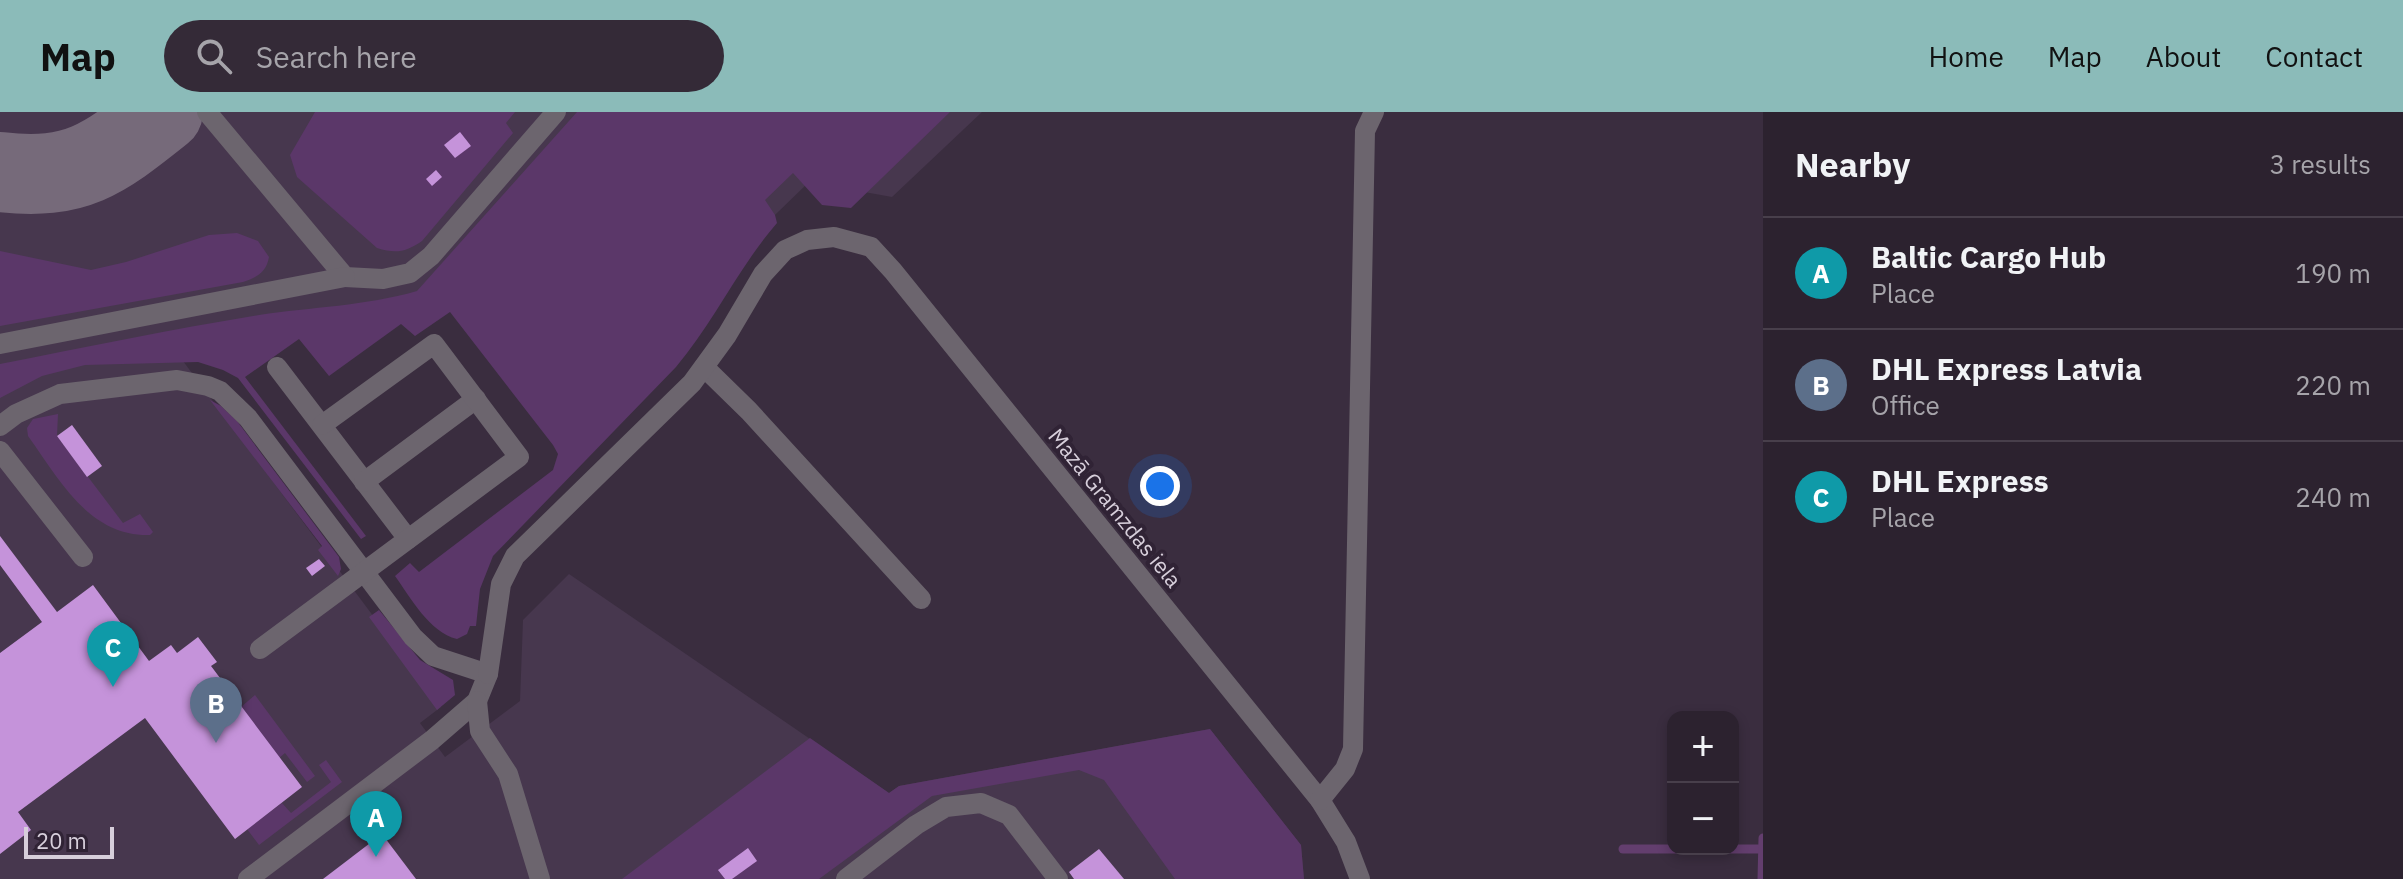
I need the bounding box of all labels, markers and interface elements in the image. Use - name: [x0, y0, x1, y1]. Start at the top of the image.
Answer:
- search box: [164, 20, 724, 92]
- text: Map: [40, 32, 116, 81]
- icon: search: [192, 34, 236, 78]
- text: Search here: [256, 37, 417, 76]
- text: Home: [1928, 38, 2004, 75]
- text: Map: [2048, 38, 2102, 75]
- text: About: [2146, 38, 2221, 75]
- text: Contact: [2265, 38, 2363, 75]
- text: Nearby: [1795, 142, 1910, 186]
- text: 3 results: [2269, 147, 2371, 181]
- text: Baltic Cargo Hub: [1871, 237, 2106, 276]
- text: A: [1812, 256, 1830, 290]
- text: 190 m: [2295, 256, 2371, 290]
- text: Place: [1871, 276, 1935, 310]
- text: DHL Express Latvia: [1871, 349, 2142, 388]
- text: B: [1812, 368, 1830, 402]
- text: 220 m: [2295, 368, 2371, 402]
- text: Office: [1871, 388, 1940, 422]
- street label: Mazā Gramzdas iela: [1042, 422, 1189, 593]
- text: DHL Express: [1871, 461, 2049, 500]
- your location: [1140, 466, 1180, 506]
- text: C: [1813, 480, 1829, 514]
- text: 240 m: [2295, 480, 2371, 514]
- text: Place: [1871, 500, 1935, 534]
- pin: C: [87, 621, 139, 687]
- pin: B: [190, 677, 242, 743]
- map controls: [1667, 711, 1739, 855]
- button: +: [1667, 711, 1739, 783]
- button: −: [1667, 783, 1739, 855]
- pin: A: [350, 791, 402, 857]
- scale bar: [24, 823, 114, 859]
- text: 20 m: [36, 826, 87, 855]

